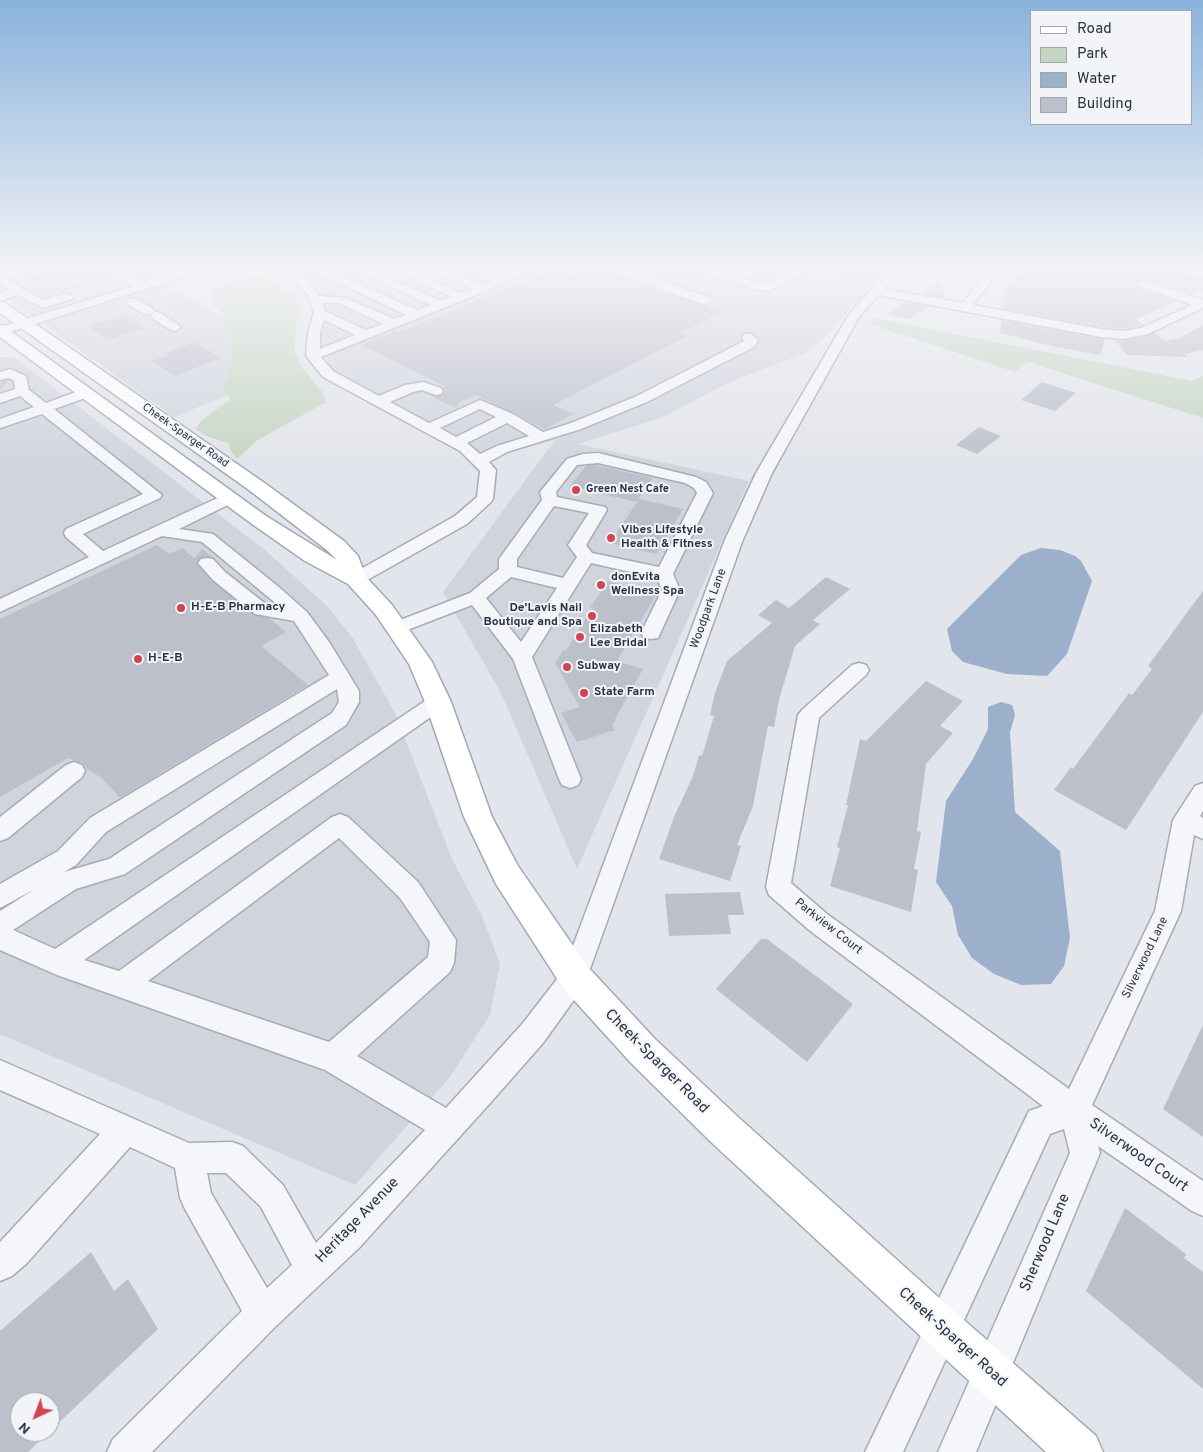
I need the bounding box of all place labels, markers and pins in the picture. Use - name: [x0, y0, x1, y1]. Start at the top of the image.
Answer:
- place label: Green Nest Cafe: [586, 483, 669, 497]
- marker: Green Nest Cafe: [570, 484, 582, 496]
- place label: Vibes Lifestyle Health & Fitness: [621, 524, 713, 552]
- marker: Vibes Lifestyle Health & Fitness: [605, 532, 617, 544]
- place label: donEvita Wellness Spa: [611, 571, 684, 599]
- marker: donEvita Wellness Spa: [595, 579, 607, 591]
- place label: H-E-B Pharmacy: [191, 601, 285, 615]
- marker: H-E-B Pharmacy: [175, 602, 187, 614]
- place label: De'Lavis Nail Boutique and Spa: [483, 602, 582, 630]
- marker: De'Lavis Nail Boutique and Spa: [586, 610, 598, 622]
- place label: Elizabeth Lee Bridal: [590, 623, 647, 651]
- marker: Elizabeth Lee Bridal: [574, 631, 586, 643]
- place label: H-E-B: [148, 652, 183, 666]
- marker: H-E-B: [132, 653, 144, 665]
- place label: Subway: [577, 660, 621, 674]
- marker: Subway: [561, 661, 573, 673]
- place label: State Farm: [594, 686, 655, 700]
- marker: State Farm: [578, 687, 590, 699]

